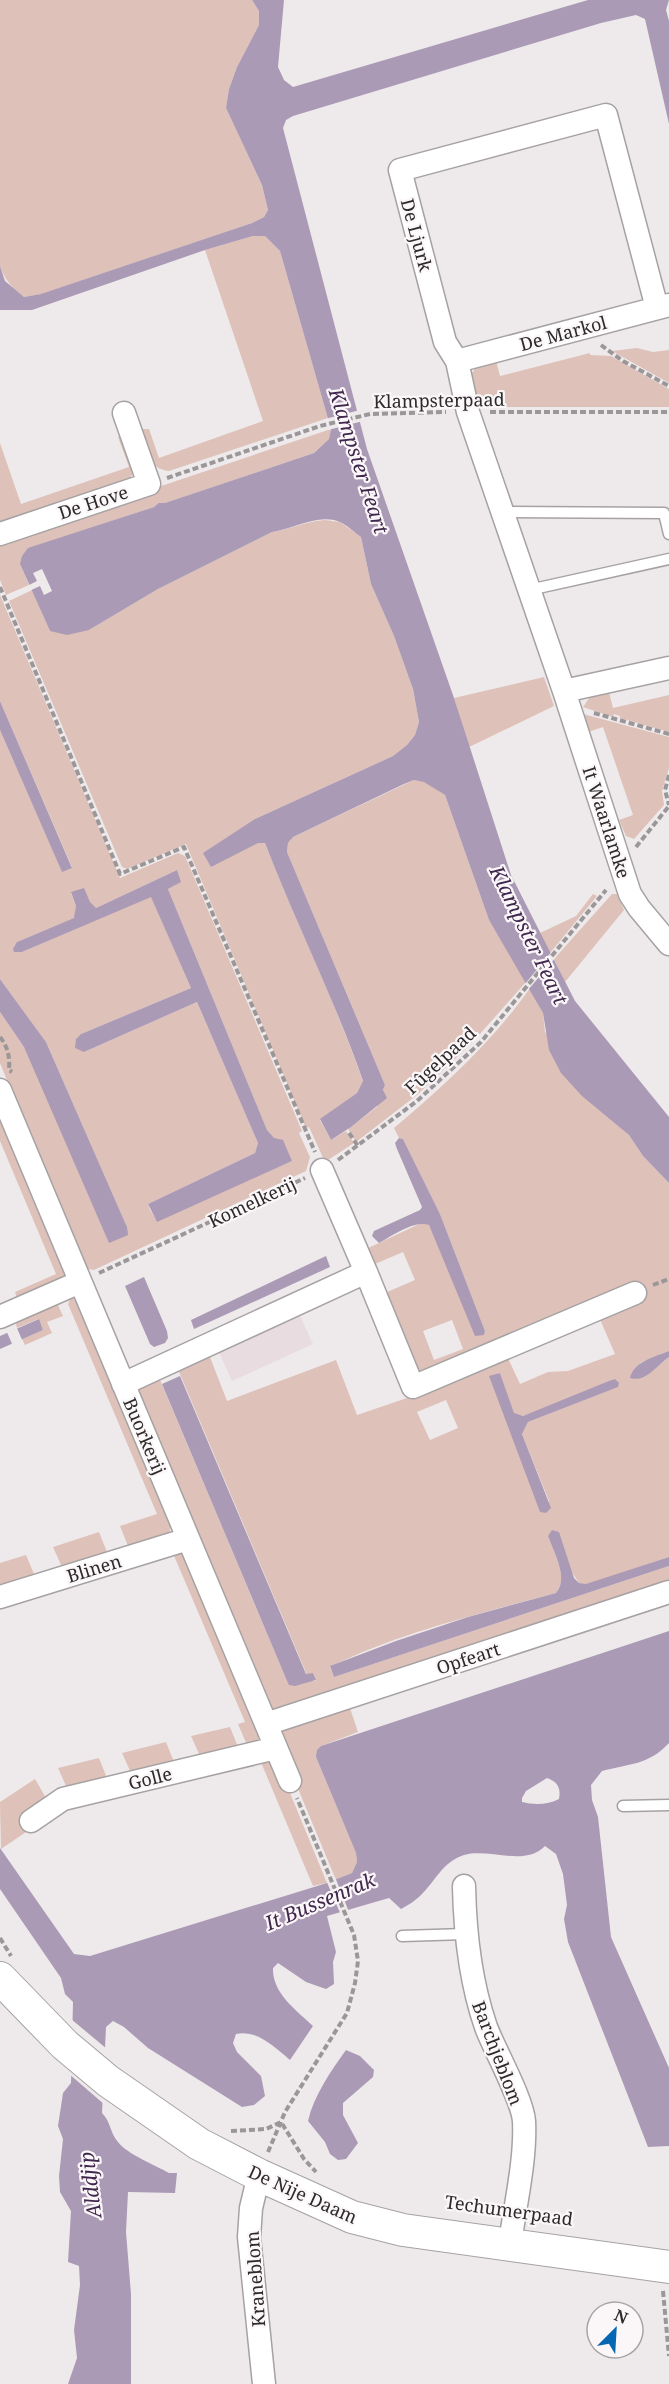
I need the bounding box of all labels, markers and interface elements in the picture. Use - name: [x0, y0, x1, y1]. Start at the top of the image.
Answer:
- street label: De Ljurk: [396, 196, 438, 275]
- street label: De Markol: [517, 310, 610, 356]
- water label: Klampster Feart: [322, 384, 395, 538]
- street label: Klampsterpaad: [373, 387, 505, 413]
- street label: De Hove: [55, 479, 131, 525]
- street label: It Waarlamke: [578, 763, 636, 881]
- water label: Klampster Feart: [483, 860, 575, 1010]
- street label: Fûgelpaad: [399, 1021, 481, 1099]
- street label: Komelkerij: [204, 1171, 300, 1233]
- street label: Buorkerij: [118, 1394, 172, 1478]
- street label: Blinen: [64, 1548, 125, 1588]
- street label: Opfeart: [433, 1636, 503, 1680]
- street label: Golle: [126, 1761, 174, 1795]
- water label: It Bussenrak: [260, 1865, 380, 1937]
- street label: Barchjeblom: [467, 1997, 529, 2109]
- water label: Alddjip: [73, 2150, 108, 2222]
- street label: De Nije Daam: [245, 2159, 361, 2229]
- street label: Techumerpaad: [443, 2189, 575, 2231]
- street label: Kraneblom: [240, 2230, 270, 2328]
- north arrow: [585, 2300, 645, 2360]
- text: N: [611, 2304, 632, 2329]

